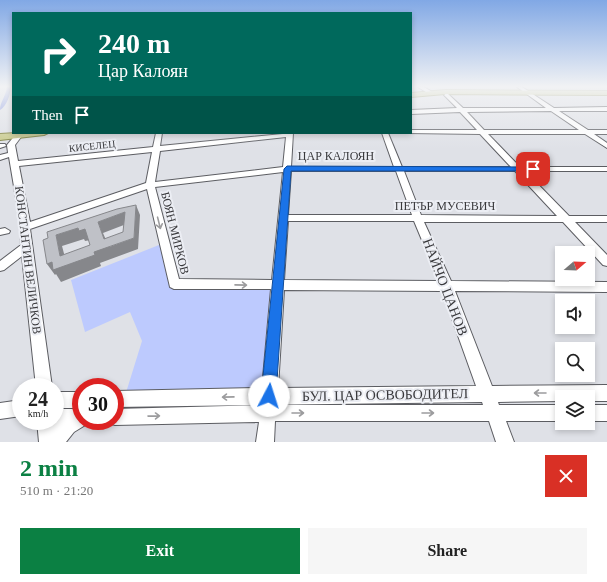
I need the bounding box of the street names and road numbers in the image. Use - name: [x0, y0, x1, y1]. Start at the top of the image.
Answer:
- street label: КИСЕЛЕЦ: [68, 138, 116, 154]
- street label: ЦАР КАЛОЯН: [298, 149, 374, 163]
- street label: КОНСТАНТИН ВЕЛИЧКОВ: [12, 185, 44, 335]
- street label: БОЯН МИРКОВ: [158, 190, 192, 276]
- street label: ПЕТЪР МУСЕВИЧ: [395, 199, 495, 213]
- street label: НАЙЧО ЦАНОВ: [420, 236, 471, 338]
- street label: БУЛ. ЦАР ОСВОБОДИТЕЛ: [302, 386, 469, 404]

